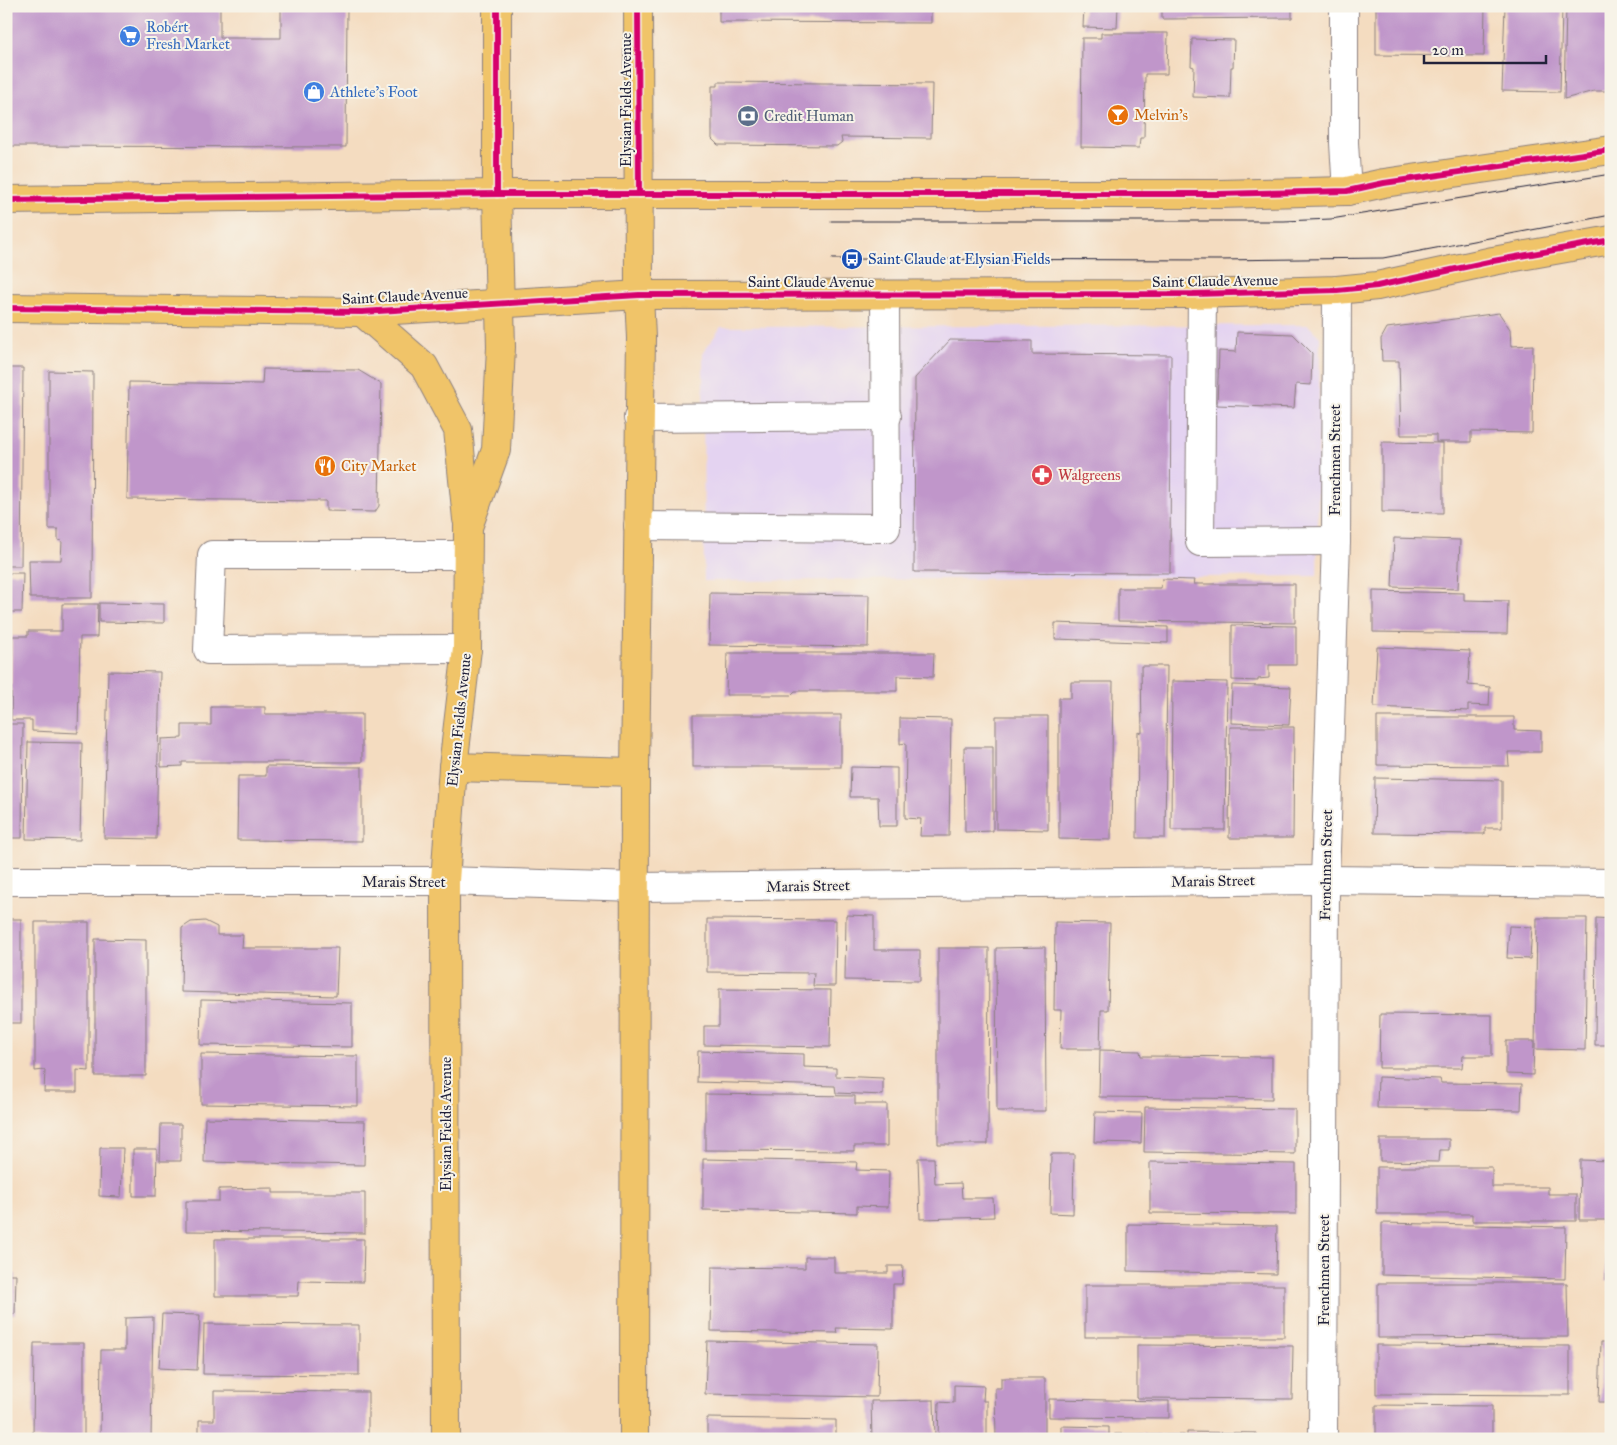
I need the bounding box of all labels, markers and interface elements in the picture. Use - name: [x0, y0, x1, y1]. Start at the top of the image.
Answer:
- place label: Robért Fresh Market: [146, 18, 231, 53]
- supermarket icon: Robért Fresh Market: [118, 24, 142, 48]
- scale bar: [1424, 32, 1547, 64]
- street label: Elysian Fields Avenue: [617, 33, 635, 167]
- text: 20 m: [1432, 41, 1464, 59]
- shop icon: Athlete's Foot: [302, 80, 326, 104]
- place label: Athlete's Foot: [329, 83, 419, 101]
- bar icon: Melvin's: [1106, 103, 1130, 127]
- bank icon: Credit Human: [736, 104, 760, 128]
- place label: Melvin's: [1134, 106, 1188, 124]
- place label: Credit Human: [764, 107, 854, 125]
- bus stop icon: Saint Claude at Elysian Fields: [840, 247, 864, 271]
- place label: Saint Claude at Elysian Fields: [868, 250, 1050, 268]
- street label: Saint Claude Avenue: [1152, 271, 1278, 291]
- street label: Saint Claude Avenue: [748, 273, 874, 291]
- street label: Saint Claude Avenue: [341, 284, 469, 308]
- street label: Frenchmen Street: [1326, 404, 1344, 516]
- restaurant icon: City Market: [313, 454, 337, 478]
- place label: City Market: [341, 457, 417, 475]
- pharmacy icon: Walgreens: [1030, 463, 1054, 487]
- place label: Walgreens: [1058, 466, 1121, 484]
- street label: Elysian Fields Avenue: [443, 652, 475, 788]
- street label: Frenchmen Street: [1316, 808, 1336, 921]
- street label: Marais Street: [1171, 871, 1256, 891]
- street label: Marais Street: [362, 873, 447, 891]
- street label: Marais Street: [766, 876, 851, 896]
- street label: Elysian Fields Avenue: [437, 1057, 455, 1191]
- street label: Frenchmen Street: [1315, 1214, 1333, 1326]

